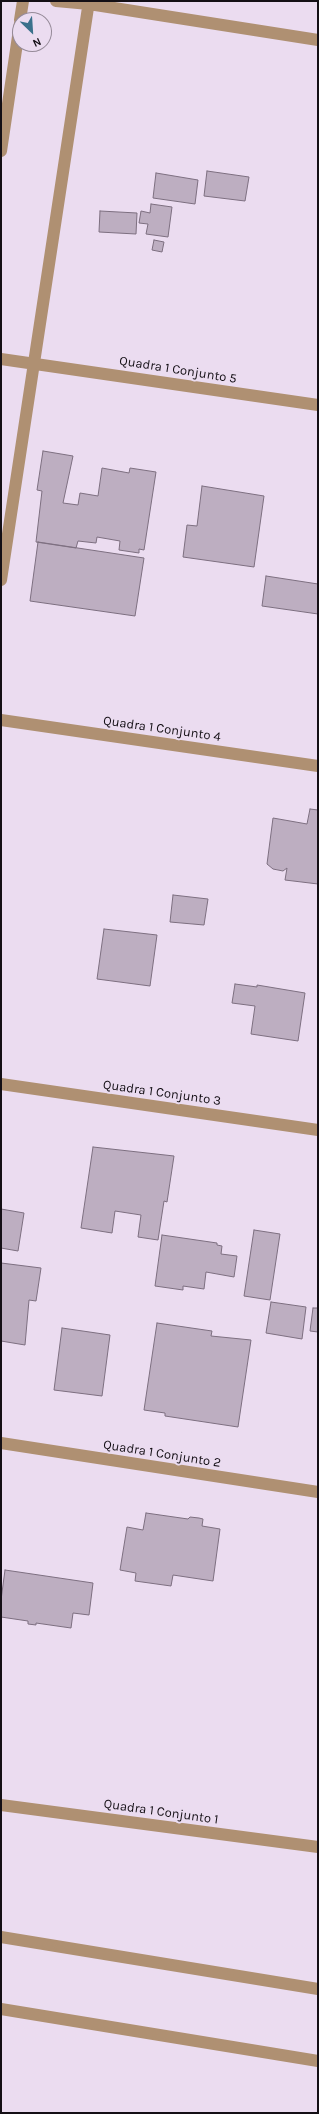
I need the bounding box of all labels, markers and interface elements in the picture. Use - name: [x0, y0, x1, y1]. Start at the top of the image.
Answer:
- north arrow: [12, 12, 52, 52]
- text: N: [31, 35, 43, 50]
- street label: Quadra 1 Conjunto 5: [118, 353, 238, 387]
- street label: Quadra 1 Conjunto 4: [102, 713, 222, 745]
- street label: Quadra 1 Conjunto 3: [102, 1077, 222, 1109]
- street label: Quadra 1 Conjunto 2: [102, 1437, 222, 1471]
- street label: Quadra 1 Conjunto 1: [103, 1796, 219, 1828]

